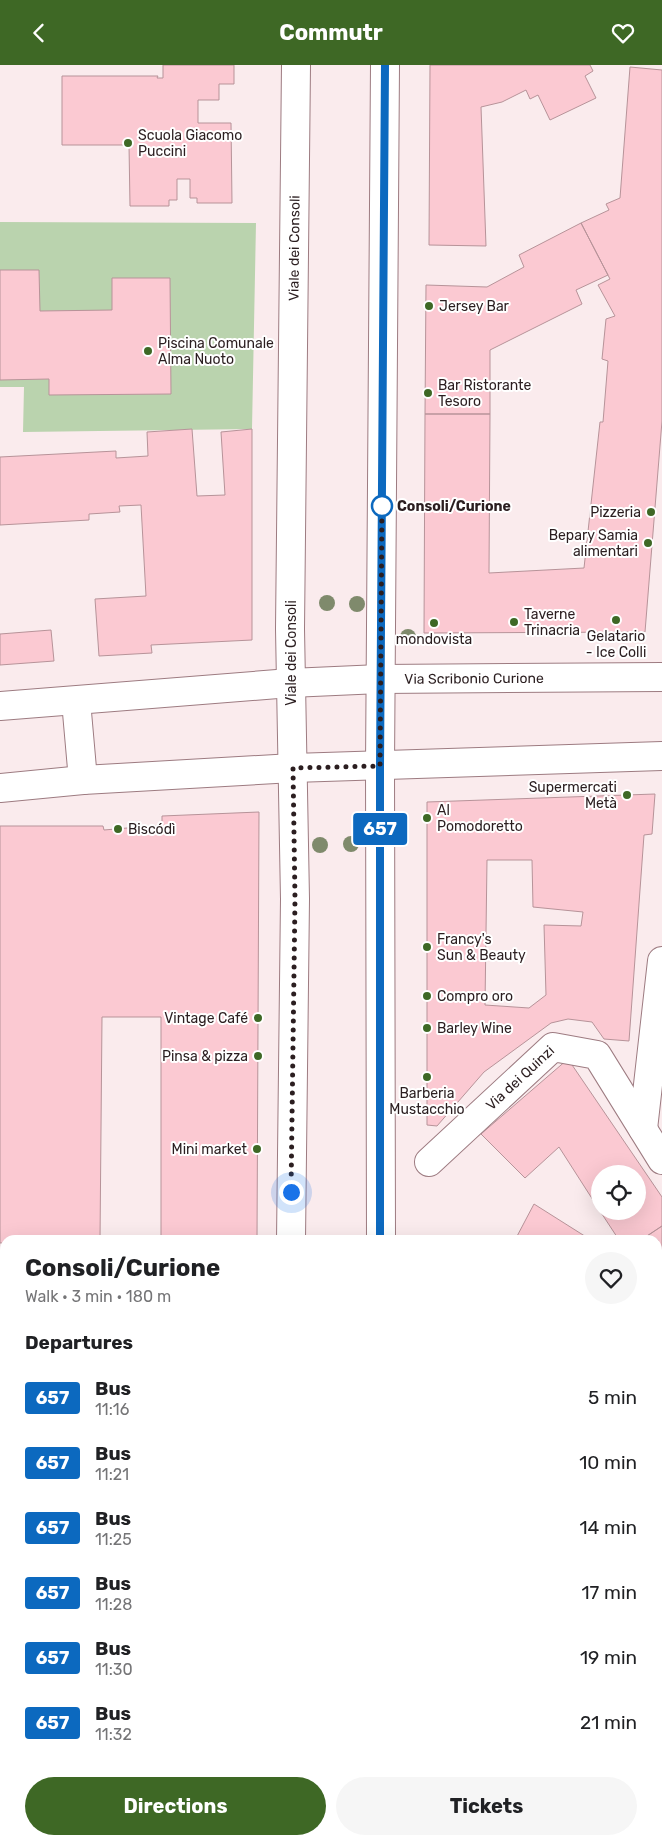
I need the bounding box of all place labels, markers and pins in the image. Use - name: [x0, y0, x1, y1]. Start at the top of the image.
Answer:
- place label: Scuola Giacomo Puccini: [138, 127, 242, 160]
- marker: Scuola Giacomo Puccini: [122, 137, 134, 149]
- place label: Jersey Bar: [439, 298, 510, 315]
- marker: Jersey Bar: [423, 300, 435, 312]
- place label: Piscina Comunale Alma Nuoto: [158, 335, 274, 368]
- marker: Piscina Comunale Alma Nuoto: [142, 345, 154, 357]
- place label: Bar Ristorante Tesoro: [438, 377, 531, 410]
- marker: Bar Ristorante Tesoro: [422, 387, 434, 399]
- marker: Consoli/Curione: [371, 495, 393, 517]
- place label: Consoli/Curione: [397, 498, 511, 515]
- place label: Pizzeria: [590, 504, 641, 521]
- marker: Pizzeria: [645, 506, 657, 518]
- place label: Bepary Samia alimentari: [549, 527, 638, 560]
- marker: Bepary Samia alimentari: [642, 537, 654, 549]
- place label: Taverne Trinacria: [524, 606, 580, 639]
- marker: Gelatario - Ice Colli: [610, 614, 622, 626]
- marker: Taverne Trinacria: [508, 616, 520, 628]
- marker: mondovista: [428, 617, 440, 629]
- place label: Gelatario - Ice Colli: [586, 628, 646, 661]
- place label: mondovista: [396, 631, 472, 648]
- place label: Supermercati Metà: [529, 779, 617, 812]
- marker: Supermercati Metà: [621, 789, 633, 801]
- place label: Al Pomodoretto: [437, 802, 523, 835]
- marker: Al Pomodoretto: [421, 812, 433, 824]
- place label: Biscódì: [128, 821, 175, 838]
- marker: Biscódì: [112, 823, 124, 835]
- place label: Francy's Sun & Beauty: [437, 931, 526, 964]
- marker: Francy's Sun & Beauty: [421, 941, 433, 953]
- place label: Compro oro: [437, 988, 513, 1005]
- marker: Compro oro: [421, 990, 433, 1002]
- place label: Vintage Café: [164, 1010, 248, 1027]
- marker: Vintage Café: [252, 1012, 264, 1024]
- place label: Barley Wine: [437, 1020, 512, 1037]
- marker: Barley Wine: [421, 1022, 433, 1034]
- place label: Pinsa & pizza: [162, 1048, 248, 1065]
- marker: Pinsa & pizza: [252, 1050, 264, 1062]
- marker: Barberia Mustacchio: [421, 1071, 433, 1083]
- place label: Barberia Mustacchio: [389, 1085, 465, 1118]
- place label: Mini market: [172, 1141, 248, 1158]
- marker: Mini market: [251, 1143, 263, 1155]

